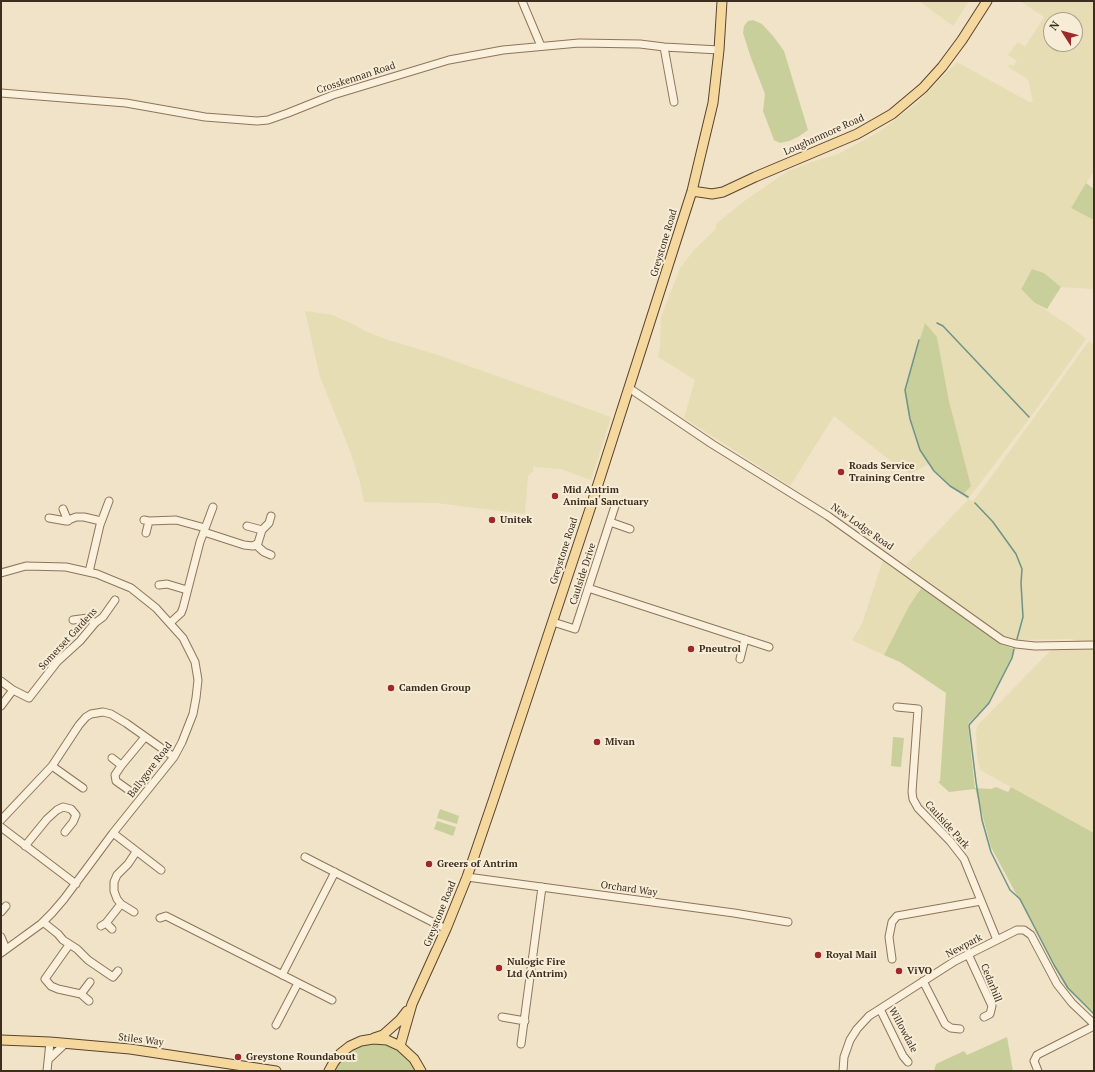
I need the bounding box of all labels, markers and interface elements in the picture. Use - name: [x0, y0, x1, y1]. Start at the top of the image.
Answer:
- north arrow: [1043, 12, 1083, 52]
- text: N: [1046, 18, 1062, 33]
- street label: Crosskennan Road: [315, 60, 397, 96]
- street label: Loughanmore Road: [782, 112, 866, 158]
- street label: Greystone Road: [648, 208, 680, 278]
- place label: Roads Service Training Centre: [849, 460, 925, 484]
- marker: Roads Service Training Centre: [836, 467, 846, 477]
- place label: Mid Antrim Animal Sanctuary: [563, 484, 649, 508]
- marker: Mid Antrim Animal Sanctuary: [550, 491, 560, 501]
- street label: New Lodge Road: [828, 501, 896, 553]
- place label: Unitek: [500, 514, 532, 526]
- marker: Unitek: [487, 515, 497, 525]
- street label: Greystone Road: [547, 516, 581, 586]
- street label: Caulside Drive: [567, 542, 599, 606]
- street label: Somerset Gardens: [36, 605, 100, 673]
- place label: Pneutrol: [699, 643, 741, 655]
- marker: Pneutrol: [686, 644, 696, 654]
- place label: Camden Group: [399, 682, 470, 694]
- marker: Camden Group: [386, 683, 396, 693]
- place label: Mivan: [605, 736, 635, 748]
- marker: Mivan: [592, 737, 602, 747]
- street label: Ballygore Road: [125, 740, 175, 800]
- street label: Caulside Park: [922, 798, 972, 852]
- place label: Greers of Antrim: [437, 858, 518, 870]
- marker: Greers of Antrim: [424, 859, 434, 869]
- street label: Greystone Road: [421, 879, 459, 949]
- street label: Orchard Way: [600, 879, 658, 899]
- street label: Newpark: [944, 931, 984, 961]
- place label: Royal Mail: [826, 949, 877, 961]
- marker: Royal Mail: [813, 950, 823, 960]
- place label: Nulogic Fire Ltd (Antrim): [507, 956, 567, 980]
- street label: Cedarhill: [978, 962, 1004, 1004]
- marker: Nulogic Fire Ltd (Antrim): [494, 963, 504, 973]
- place label: ViVO: [907, 965, 932, 977]
- marker: ViVO: [894, 966, 904, 976]
- street label: Willowdale: [886, 1005, 920, 1055]
- street label: Stiles Way: [118, 1031, 164, 1049]
- place label: Greystone Roundabout: [246, 1051, 356, 1063]
- marker: Greystone Roundabout: [233, 1052, 243, 1062]

